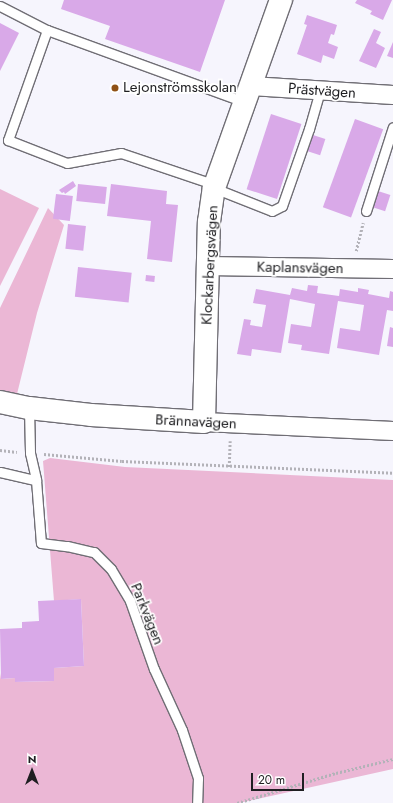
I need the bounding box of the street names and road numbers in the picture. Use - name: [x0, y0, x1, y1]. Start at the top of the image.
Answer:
- street label: Prästvägen: [287, 80, 357, 102]
- street label: Klockarbergsvägen: [198, 205, 222, 325]
- street label: Kaplansvägen: [256, 258, 344, 278]
- street label: Brännavägen: [155, 411, 237, 433]
- street label: Parkvägen: [126, 581, 168, 647]

